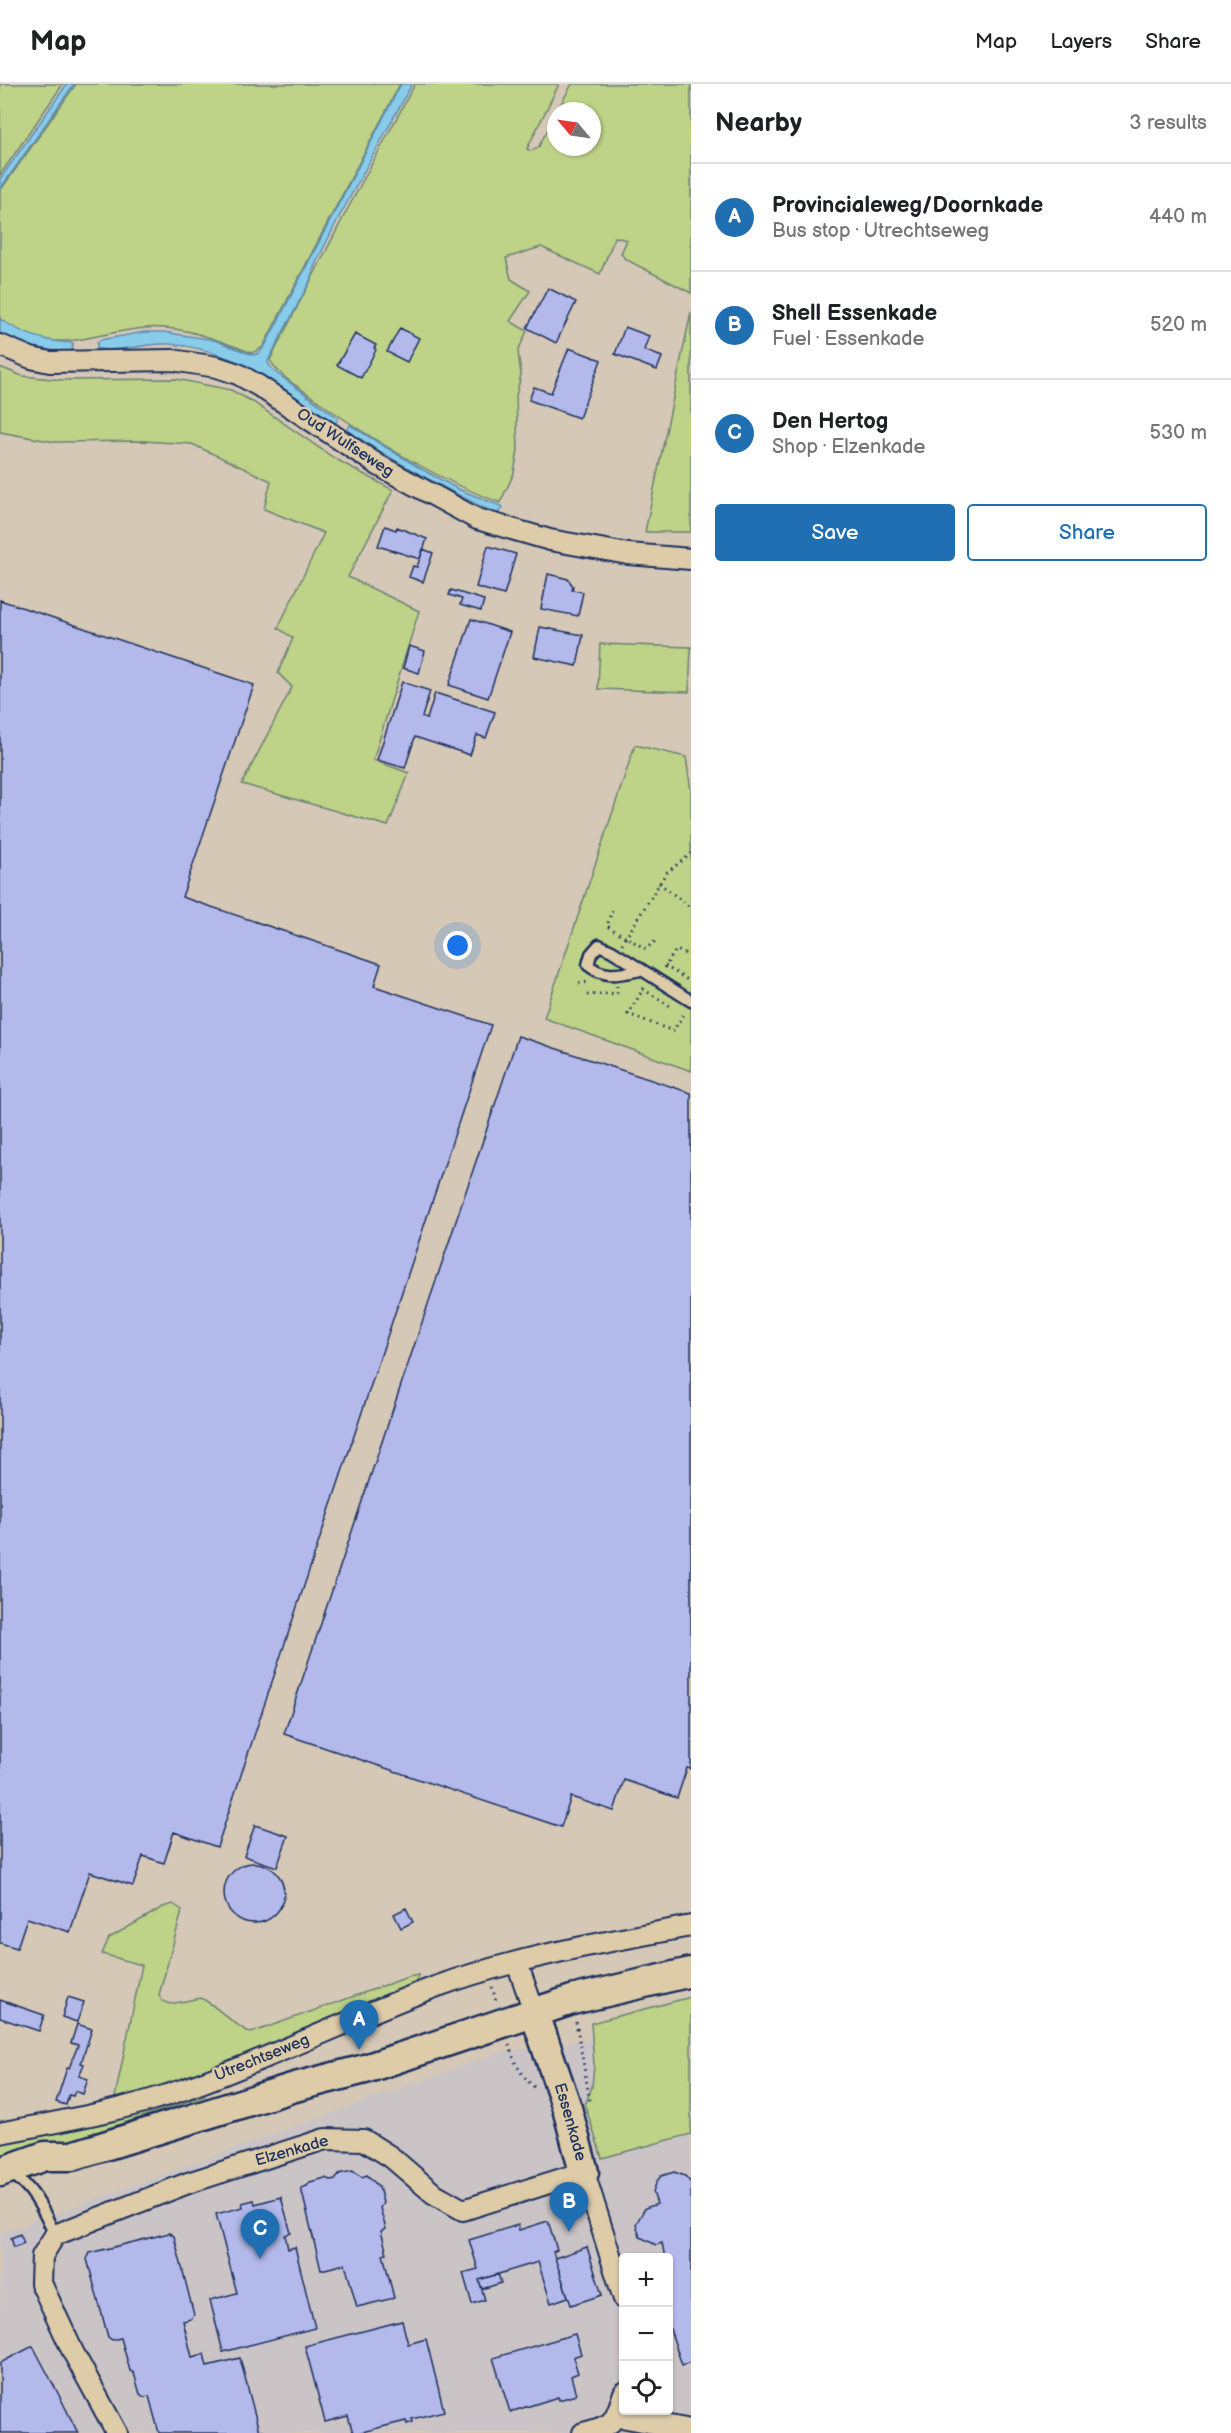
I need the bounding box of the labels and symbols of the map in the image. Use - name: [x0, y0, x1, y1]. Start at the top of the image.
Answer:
- north arrow: [547, 102, 601, 156]
- street label: Oud Wulfseweg: [293, 405, 397, 481]
- your location: [443, 931, 472, 960]
- pin: A: [340, 2000, 378, 2050]
- street label: Utrechtseweg: [212, 2030, 312, 2086]
- street label: Essenkade: [550, 2081, 590, 2164]
- street label: Elzenkade: [253, 2131, 331, 2171]
- pin: B: [550, 2182, 588, 2232]
- pin: C: [240, 2210, 280, 2259]

